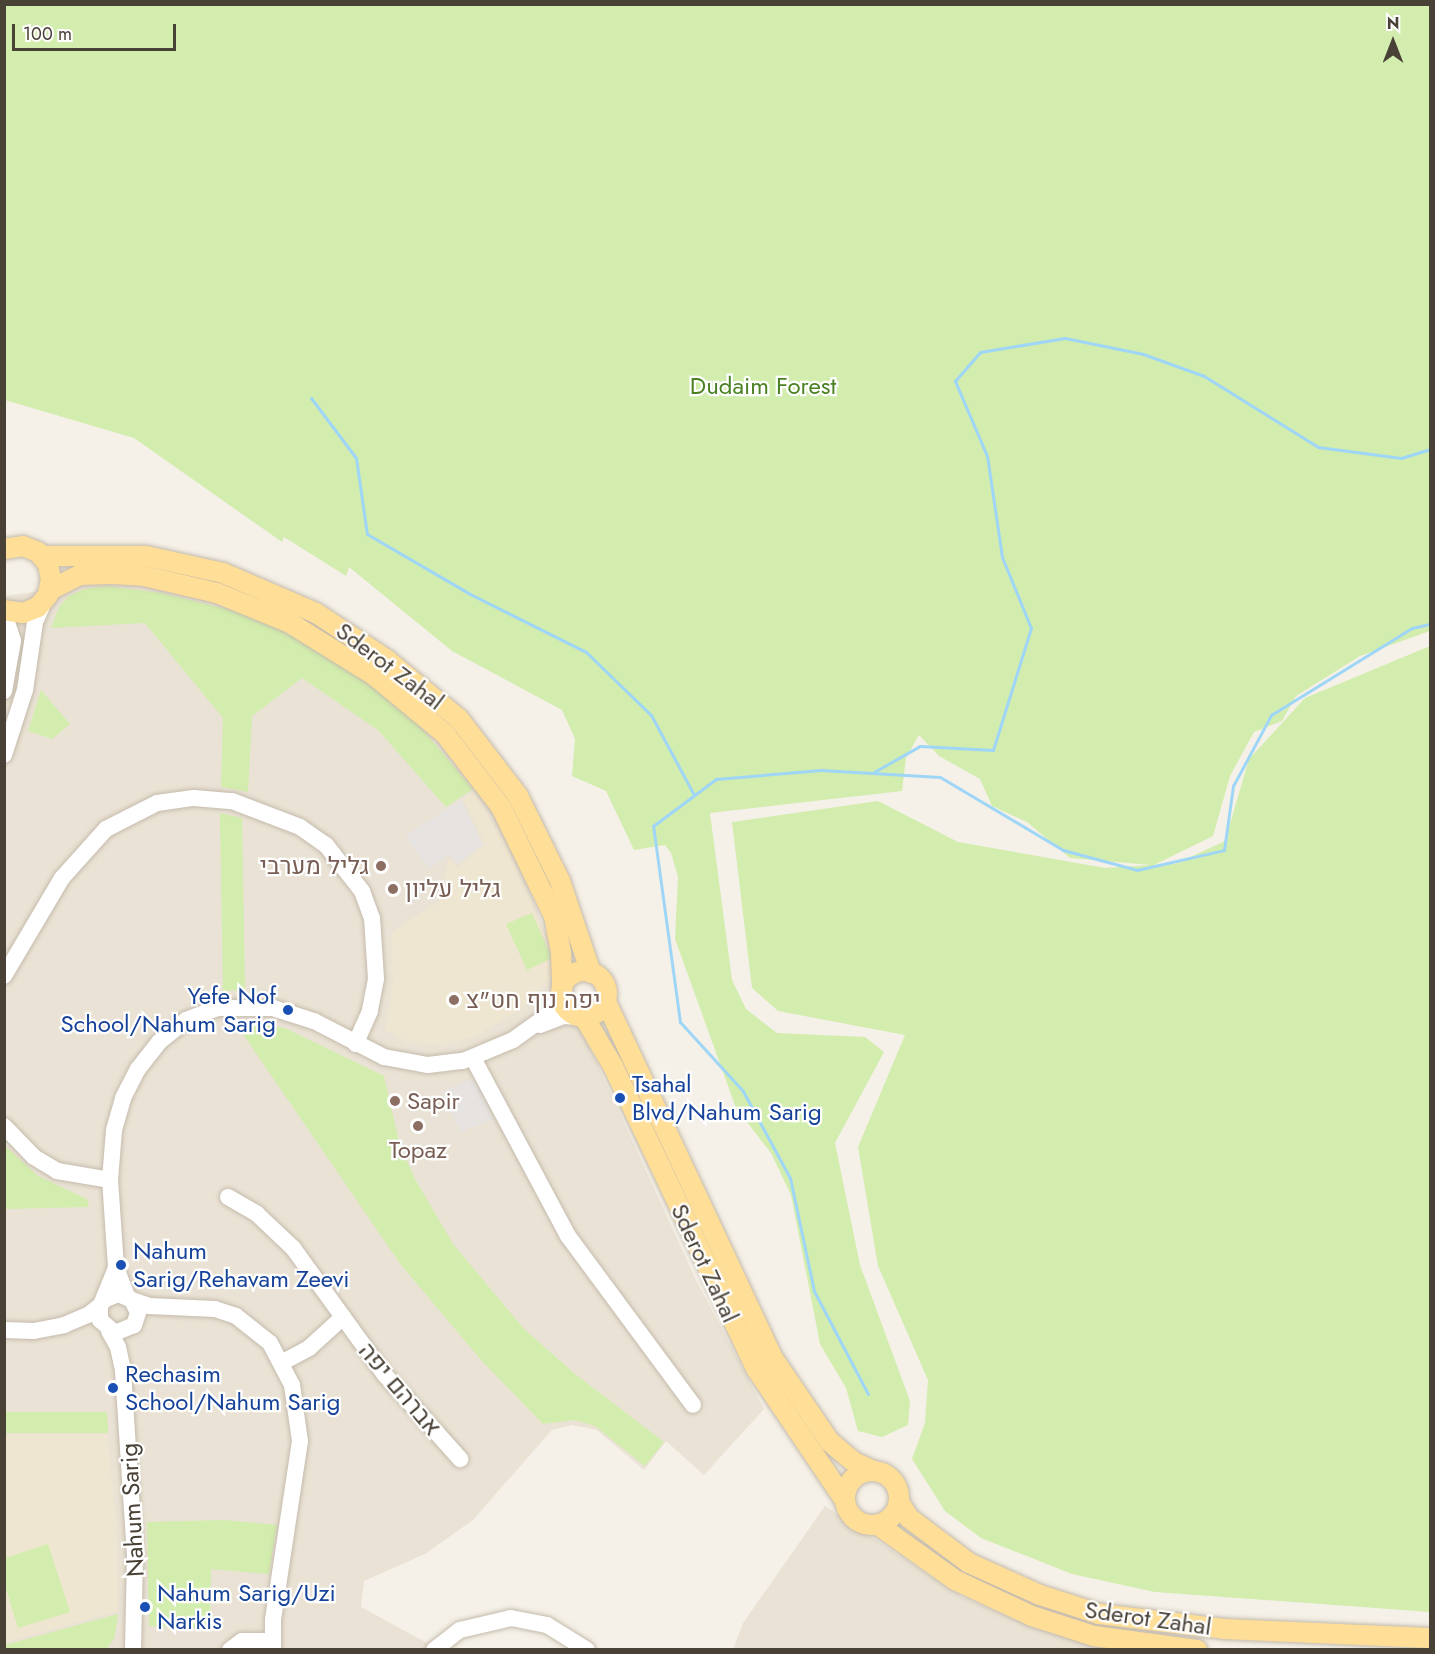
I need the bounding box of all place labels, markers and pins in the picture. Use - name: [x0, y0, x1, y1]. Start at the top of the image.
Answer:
- place label: גליל מערבי: [260, 852, 369, 880]
- marker: גליל מערבי: [374, 859, 388, 873]
- place label: גליל עליון: [405, 875, 501, 903]
- marker: גליל עליון: [386, 882, 400, 896]
- place label: Yefe Nof School/Nahum Sarig: [61, 982, 276, 1038]
- place label: יפה נוף חט"צ: [466, 986, 600, 1014]
- marker: יפה נוף חט"צ: [447, 993, 461, 1007]
- marker: Yefe Nof School/Nahum Sarig: [281, 1003, 295, 1017]
- place label: Tsahal Blvd/Nahum Sarig: [632, 1070, 822, 1126]
- place label: Sapir: [407, 1087, 460, 1115]
- marker: Tsahal Blvd/Nahum Sarig: [613, 1091, 627, 1105]
- marker: Sapir: [388, 1094, 402, 1108]
- marker: Topaz: [411, 1119, 425, 1133]
- place label: Topaz: [389, 1136, 447, 1164]
- place label: Nahum Sarig/Rehavam Zeevi: [133, 1237, 350, 1293]
- marker: Nahum Sarig/Rehavam Zeevi: [114, 1258, 128, 1272]
- place label: Rechasim School/Nahum Sarig: [125, 1360, 340, 1416]
- marker: Rechasim School/Nahum Sarig: [106, 1381, 120, 1395]
- place label: Nahum Sarig/Uzi Narkis: [157, 1579, 336, 1635]
- marker: Nahum Sarig/Uzi Narkis: [138, 1600, 152, 1614]

